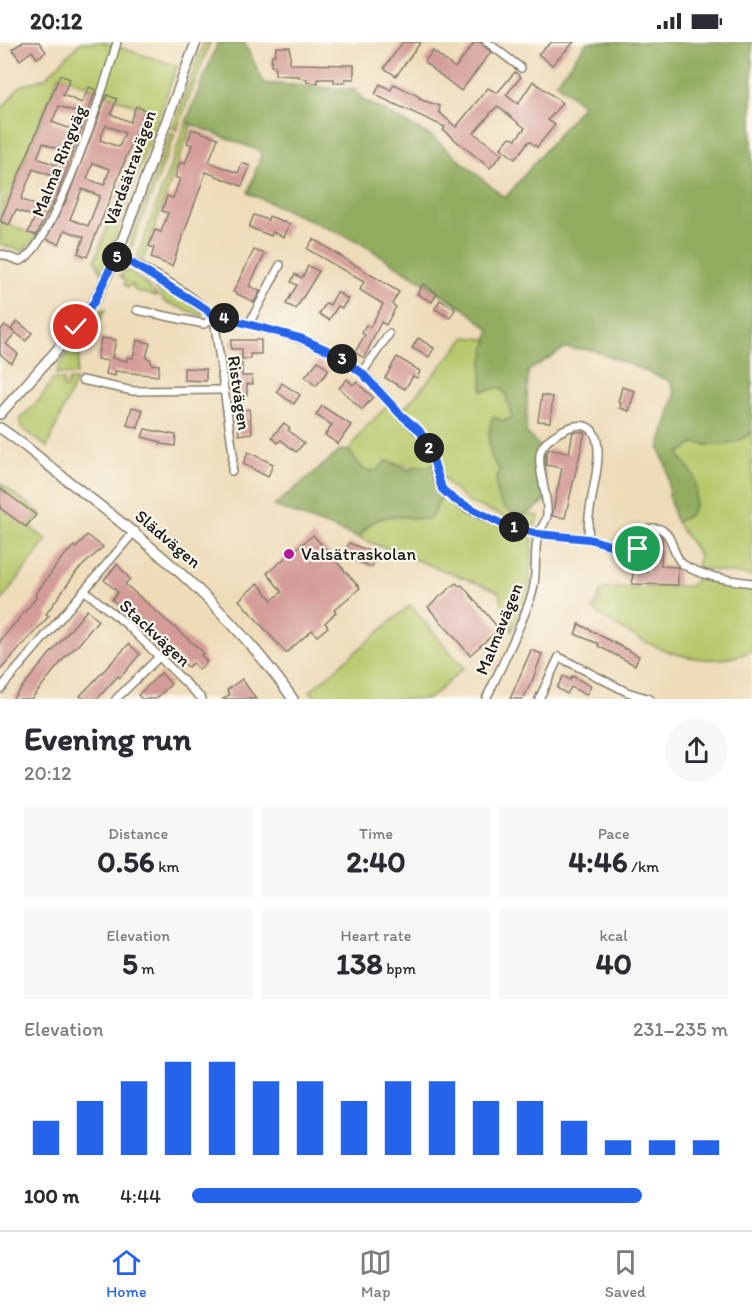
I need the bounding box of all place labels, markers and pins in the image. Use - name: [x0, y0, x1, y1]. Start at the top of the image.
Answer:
- pin: 5: [102, 242, 132, 272]
- pin: [50, 301, 101, 352]
- pin: 4: [209, 303, 239, 333]
- pin: 3: [327, 344, 357, 374]
- pin: 2: [414, 433, 444, 463]
- pin: 1: [499, 512, 529, 542]
- pin: [612, 523, 663, 574]
- place label: Valsätraskolan: [301, 543, 416, 565]
- marker: Valsätraskolan: [282, 547, 296, 561]

